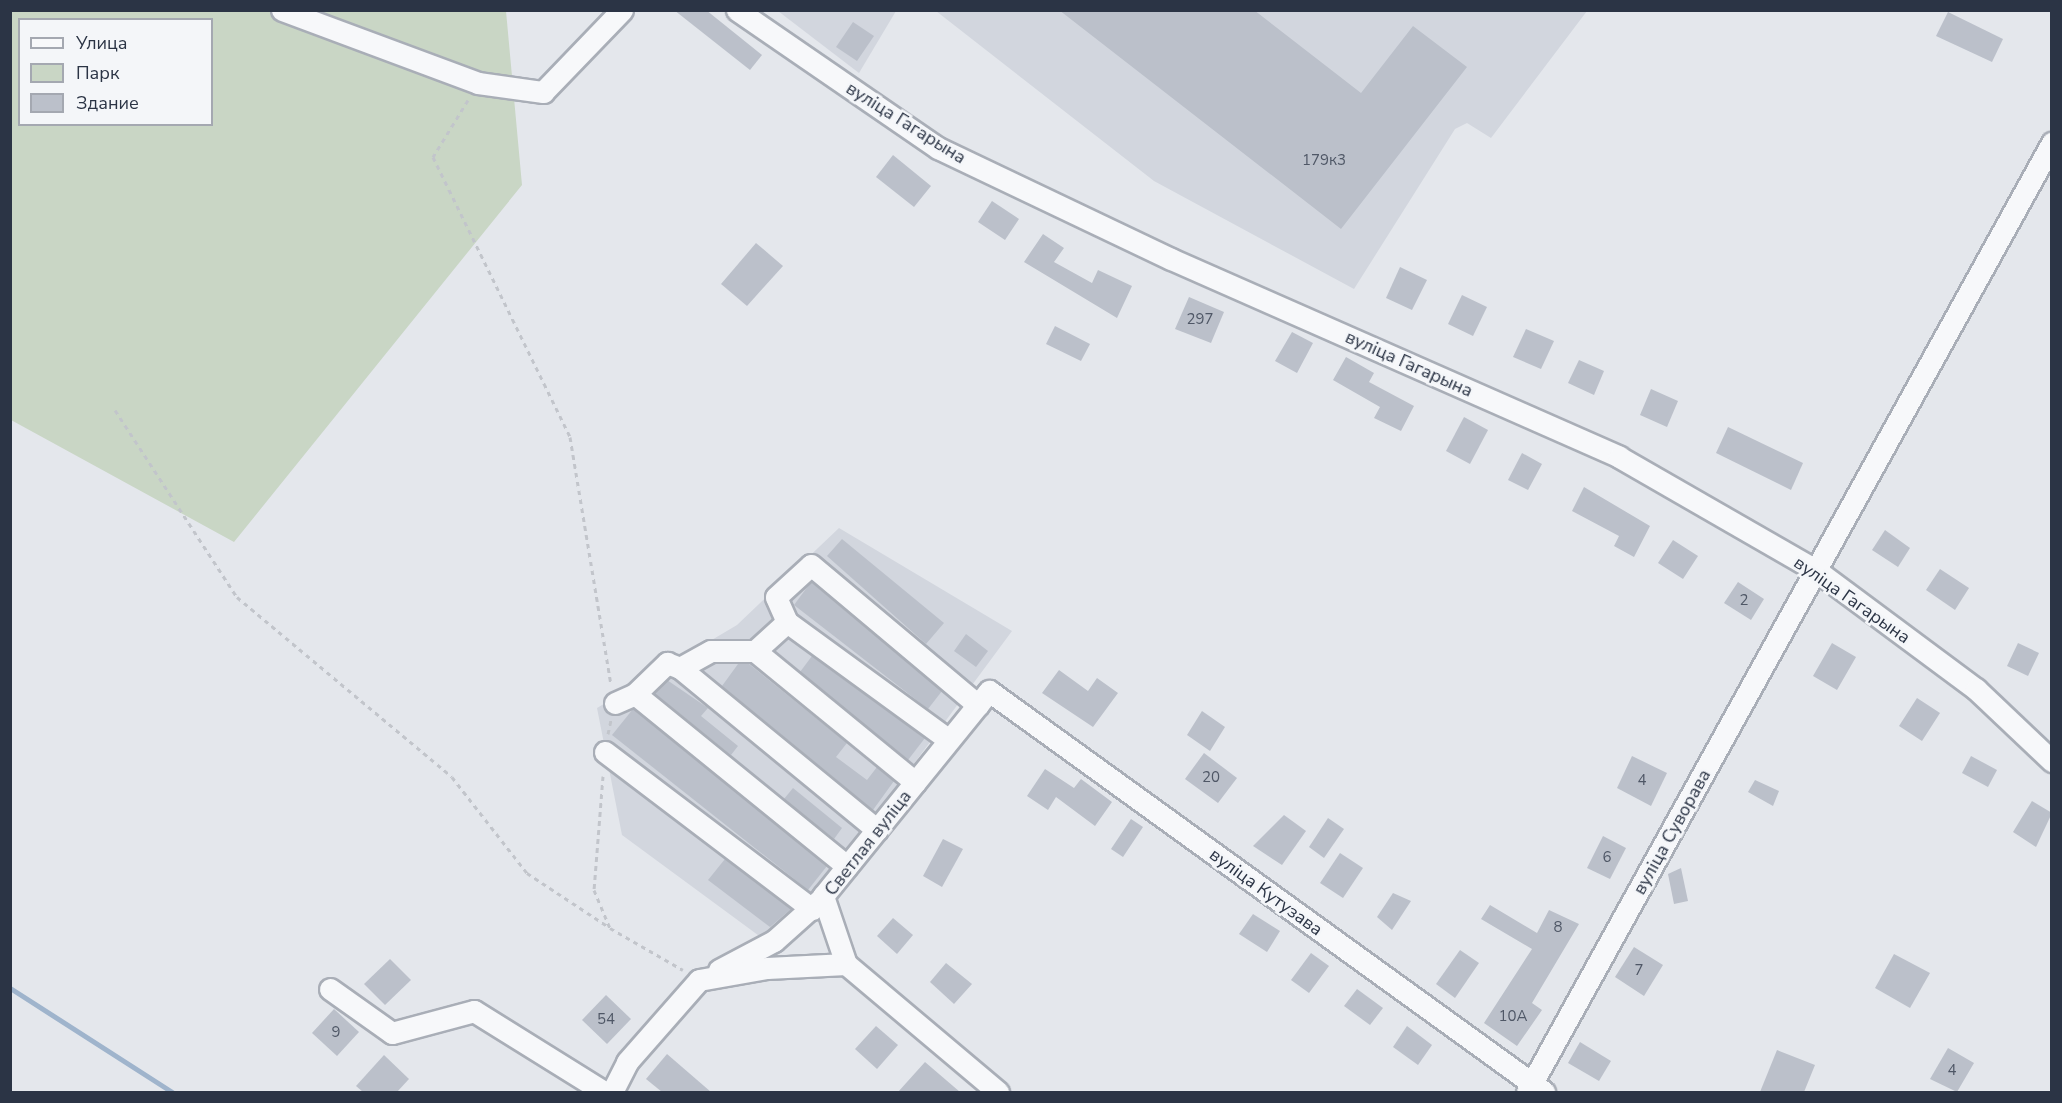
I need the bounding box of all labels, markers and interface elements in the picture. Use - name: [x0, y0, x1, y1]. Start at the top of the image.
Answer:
- legend: [18, 18, 213, 126]
- text: Улица: [76, 31, 127, 55]
- text: Парк: [76, 61, 119, 85]
- street label: вуліца Гагарына: [842, 78, 970, 168]
- text: Здание: [76, 91, 139, 115]
- house number: 179к3: [1302, 152, 1346, 170]
- house number: 297: [1187, 311, 1213, 329]
- street label: вуліца Гагарына: [1342, 326, 1476, 402]
- street label: вуліца Гагарына: [1790, 552, 1914, 648]
- house number: 2: [1740, 592, 1748, 610]
- street label: вуліца Суворава: [1629, 766, 1715, 898]
- house number: 20: [1202, 769, 1220, 787]
- house number: 4: [1638, 772, 1646, 790]
- street label: Светлая вуліца: [820, 786, 916, 900]
- street label: вуліца Кутузава: [1205, 844, 1327, 940]
- house number: 6: [1603, 849, 1611, 867]
- house number: 8: [1554, 919, 1562, 937]
- house number: 7: [1635, 962, 1643, 980]
- house number: 10А: [1499, 1008, 1527, 1026]
- house number: 54: [597, 1011, 615, 1029]
- house number: 9: [332, 1024, 340, 1042]
- house number: 4: [1948, 1062, 1956, 1080]

